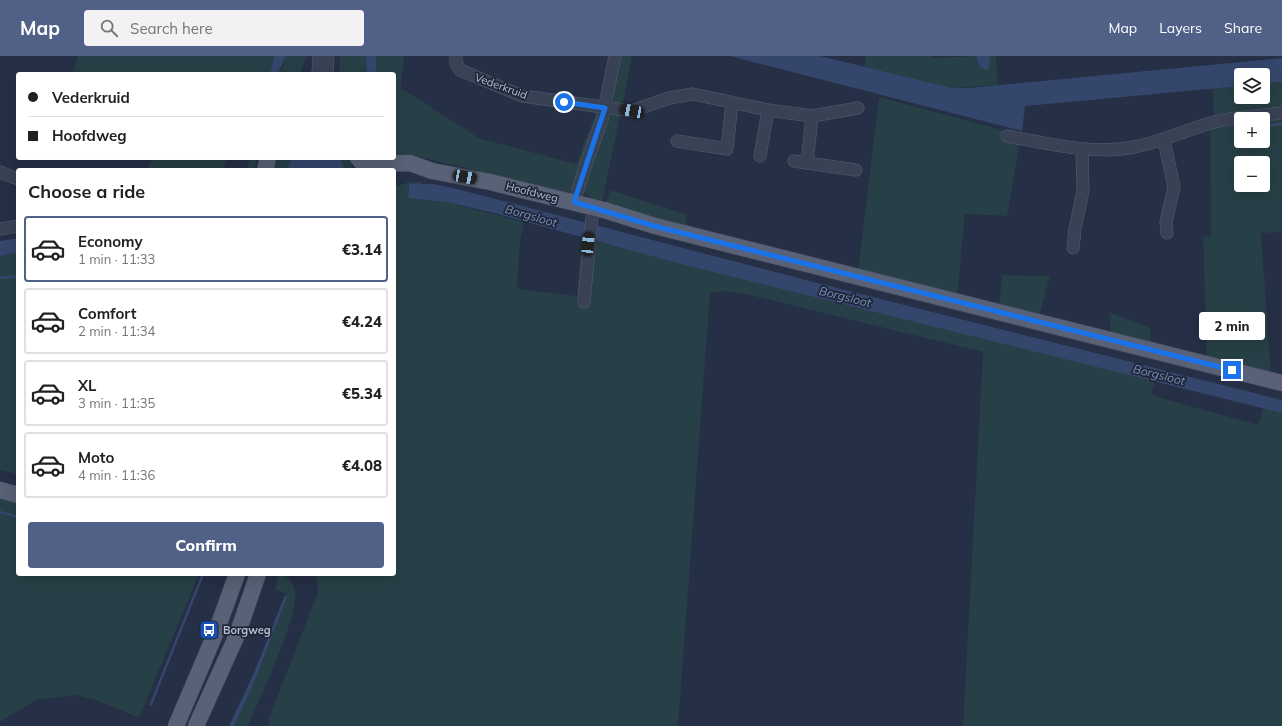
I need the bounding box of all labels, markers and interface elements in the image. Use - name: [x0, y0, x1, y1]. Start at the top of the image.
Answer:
- search box: [84, 10, 364, 46]
- text: Map: [20, 16, 60, 40]
- icon: search: [98, 17, 120, 39]
- text: Search here: [130, 19, 213, 38]
- text: Map: [1108, 19, 1137, 37]
- text: Layers: [1159, 19, 1202, 37]
- text: Share: [1224, 19, 1262, 37]
- map controls: [1234, 68, 1270, 192]
- button: layers: [1234, 68, 1270, 104]
- street label: Vederkruid: [473, 70, 529, 102]
- text: Vederkruid: [52, 88, 130, 107]
- route start: [555, 93, 573, 111]
- car: [619, 103, 645, 119]
- button: +: [1234, 112, 1270, 148]
- text: Hoofdweg: [52, 126, 127, 145]
- button: −: [1234, 156, 1270, 192]
- car: [452, 169, 478, 185]
- street label: Hoofdweg: [504, 179, 560, 205]
- text: Choose a ride: [28, 180, 145, 203]
- water label: Borgsloot: [504, 201, 560, 230]
- icon: car: [30, 231, 66, 267]
- text: Economy: [78, 232, 143, 251]
- car: [581, 232, 595, 256]
- text: €3.14: [342, 240, 382, 259]
- text: 1 min · 11:33: [78, 251, 155, 267]
- water label: Borgsloot: [818, 283, 874, 310]
- icon: car: [30, 303, 66, 339]
- text: Comfort: [78, 304, 136, 323]
- text: €4.24: [342, 312, 382, 331]
- callout: 2 min: [1199, 312, 1265, 340]
- text: 2 min: [1215, 318, 1249, 334]
- text: 2 min · 11:34: [78, 323, 155, 339]
- water label: Borgsloot: [1132, 361, 1188, 388]
- route end: [1223, 361, 1241, 379]
- icon: car: [30, 375, 66, 411]
- text: XL: [78, 376, 96, 395]
- text: €5.34: [342, 384, 382, 403]
- text: 3 min · 11:35: [78, 395, 155, 411]
- icon: car: [30, 447, 66, 483]
- text: Moto: [78, 448, 114, 467]
- text: €4.08: [342, 456, 382, 475]
- text: 4 min · 11:36: [78, 467, 155, 483]
- button: Confirm: [28, 522, 384, 568]
- bus stop icon: Borgweg: [198, 619, 220, 641]
- place label: Borgweg: [223, 623, 271, 637]

